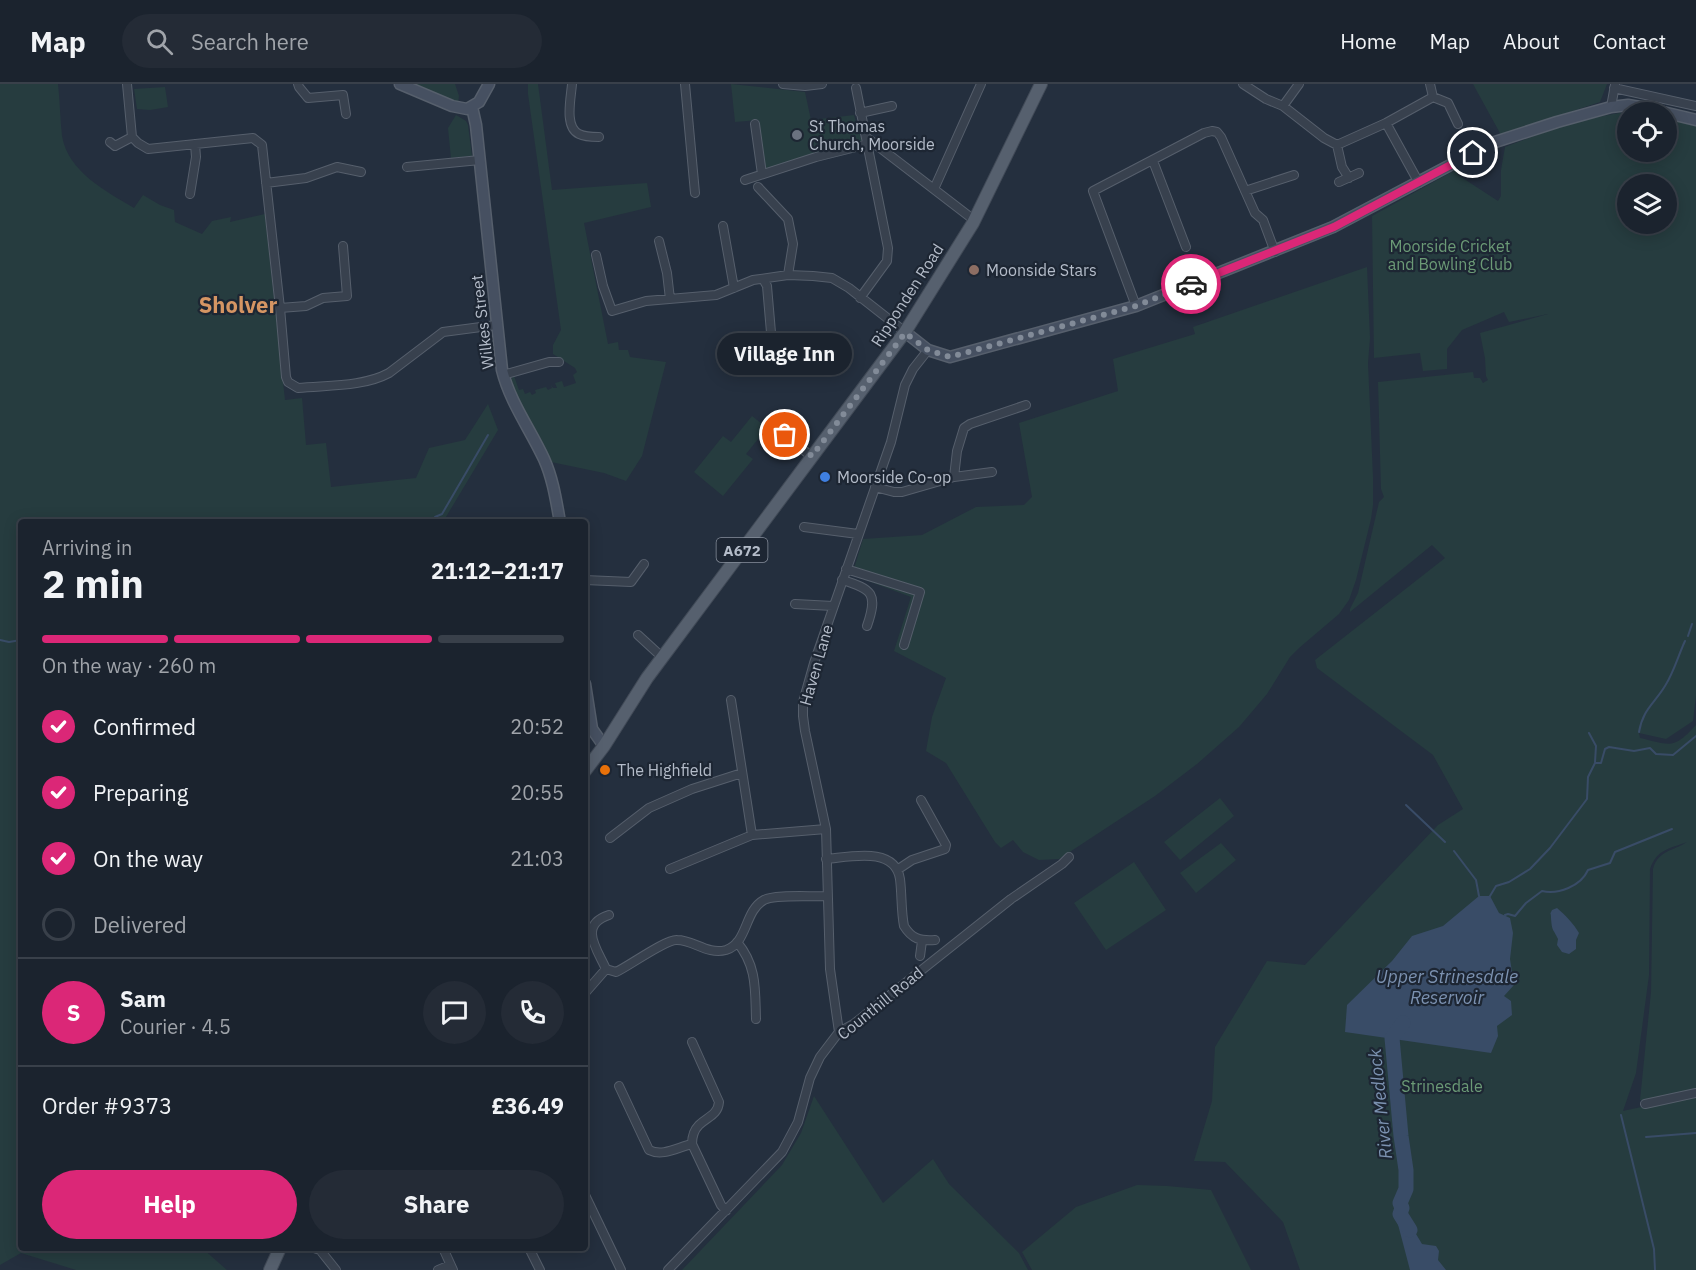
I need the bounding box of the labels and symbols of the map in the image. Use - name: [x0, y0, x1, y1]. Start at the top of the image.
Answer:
- place label: St Thomas Church, Moorside: [809, 116, 935, 154]
- pin: [1447, 127, 1498, 178]
- marker: St Thomas Church, Moorside: [790, 128, 804, 142]
- park label: Moorside Cricket and Bowling Club: [1388, 236, 1512, 274]
- street label: Ripponden Road: [866, 240, 948, 350]
- courier: [1161, 254, 1221, 314]
- place label: Moonside Stars: [986, 260, 1097, 280]
- marker: Moonside Stars: [967, 263, 981, 277]
- street label: Wilkes Street: [466, 274, 498, 370]
- district label: Sholver: [199, 290, 277, 319]
- callout: Village Inn: [718, 333, 852, 375]
- pin: [759, 409, 810, 460]
- place label: Moorside Co-op: [837, 467, 951, 487]
- marker: Moorside Co-op: [818, 470, 832, 484]
- road number: A672: [716, 538, 768, 562]
- street label: Haven Lane: [795, 622, 837, 708]
- place label: The Highfield: [617, 760, 712, 780]
- marker: The Highfield: [598, 763, 612, 777]
- street label: Counthill Road: [833, 962, 927, 1044]
- water label: Upper Strinesdale Reservoir: [1376, 965, 1518, 1009]
- water label: River Medlock: [1363, 1047, 1397, 1160]
- park label: Strinesdale: [1401, 1076, 1483, 1096]

